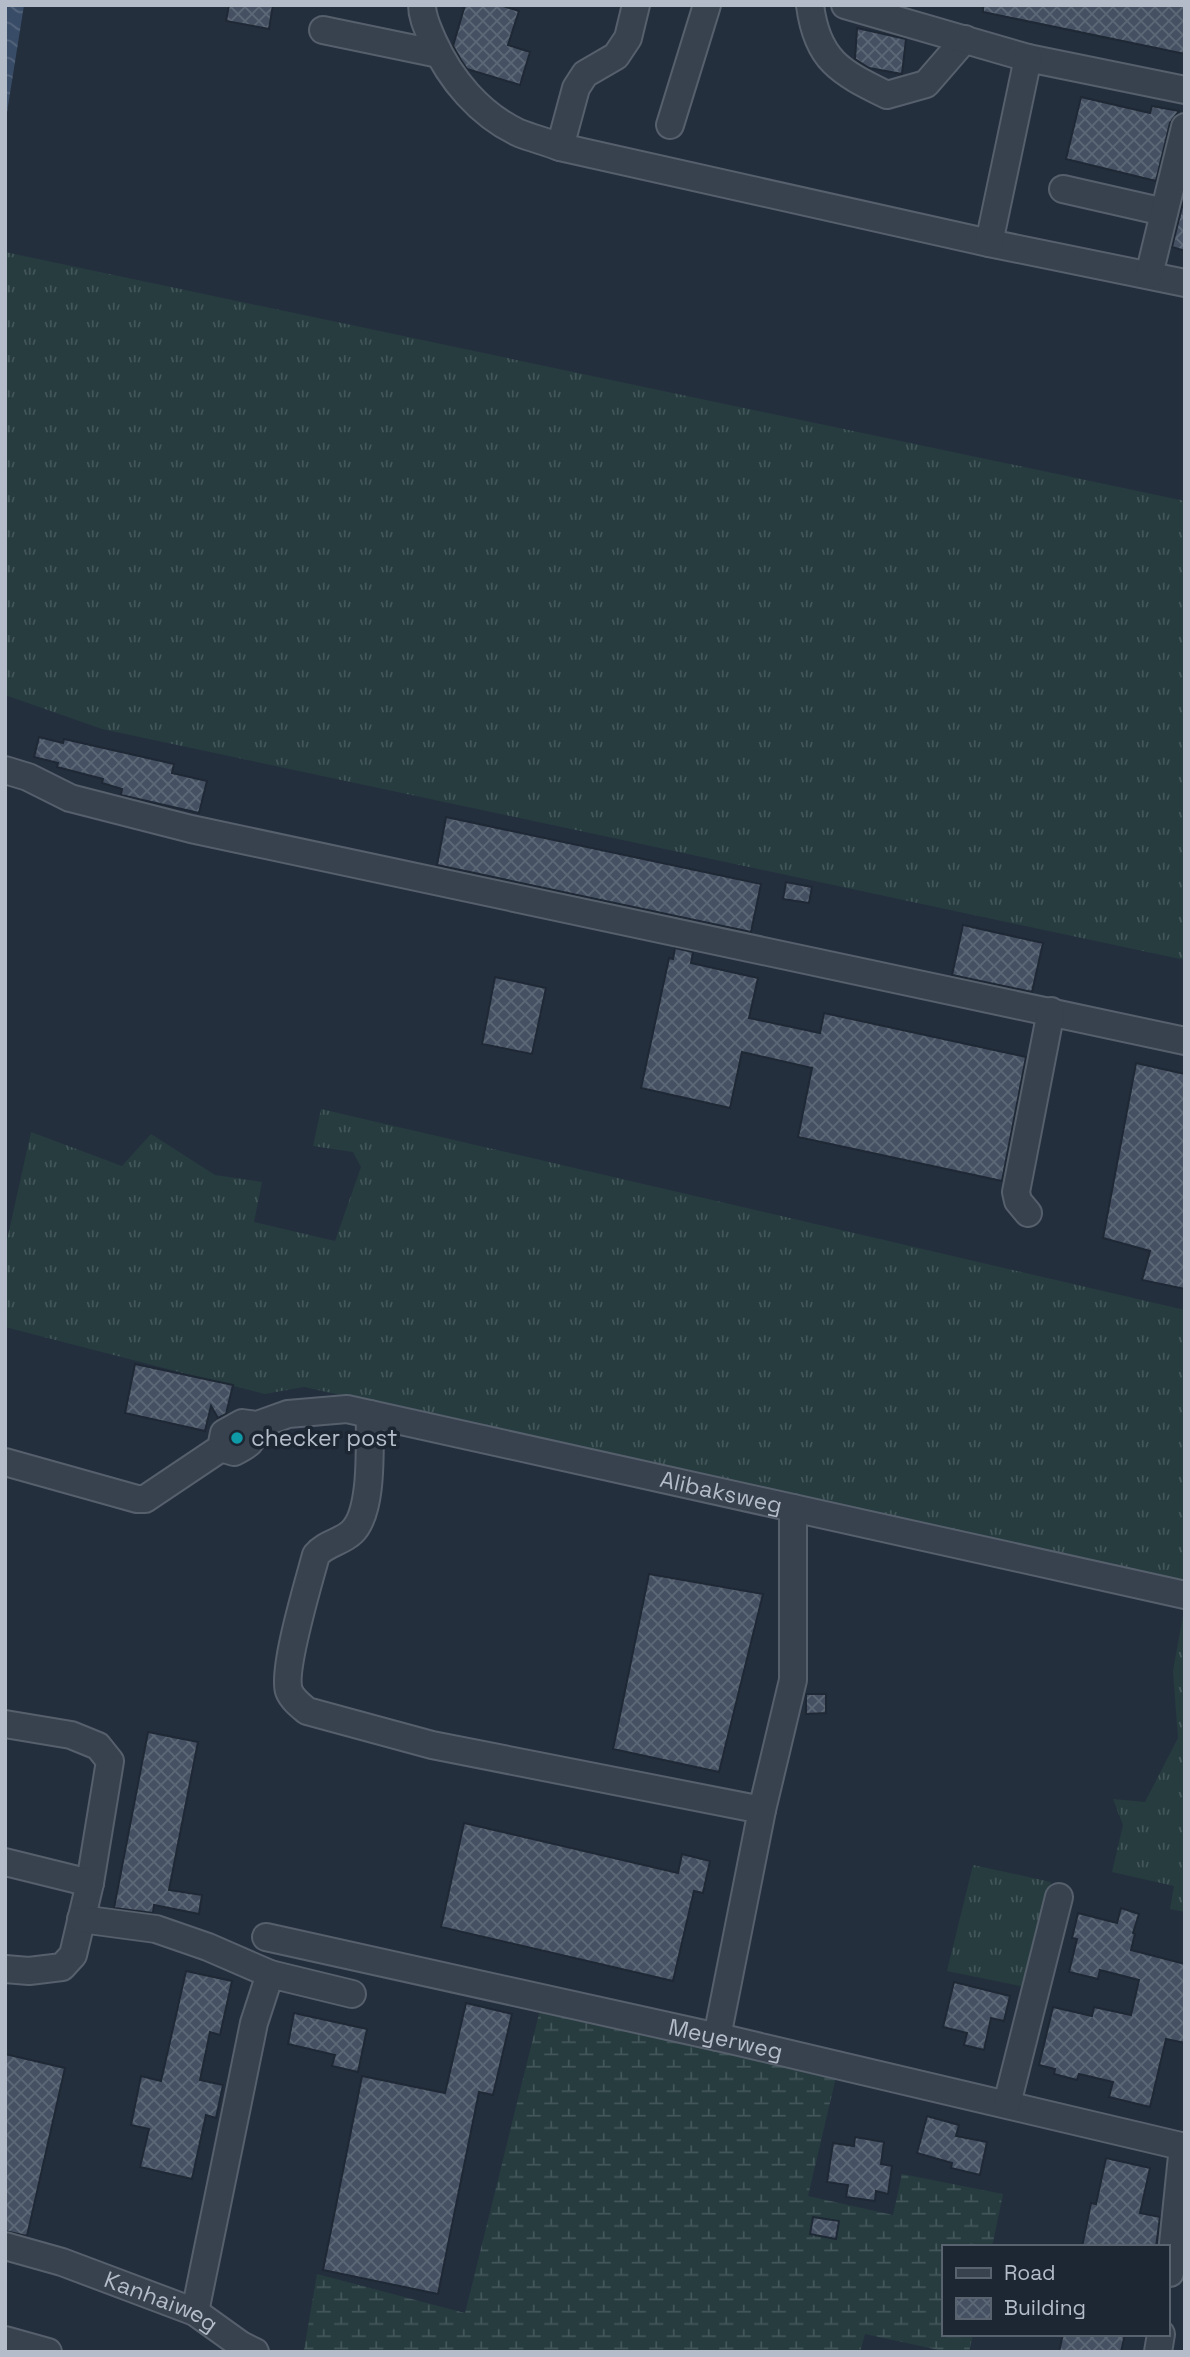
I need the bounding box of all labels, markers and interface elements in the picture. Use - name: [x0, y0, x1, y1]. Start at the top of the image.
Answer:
- place label: checker post: [251, 1423, 398, 1453]
- marker: checker post: [229, 1430, 245, 1446]
- street label: Alibaksweg: [657, 1464, 785, 1520]
- street label: Meyerweg: [666, 2012, 786, 2067]
- legend: [942, 2245, 1169, 2336]
- text: Road: [1004, 2259, 1056, 2286]
- street label: Kanhaiweg: [100, 2264, 224, 2339]
- text: Building: [1004, 2294, 1086, 2321]

